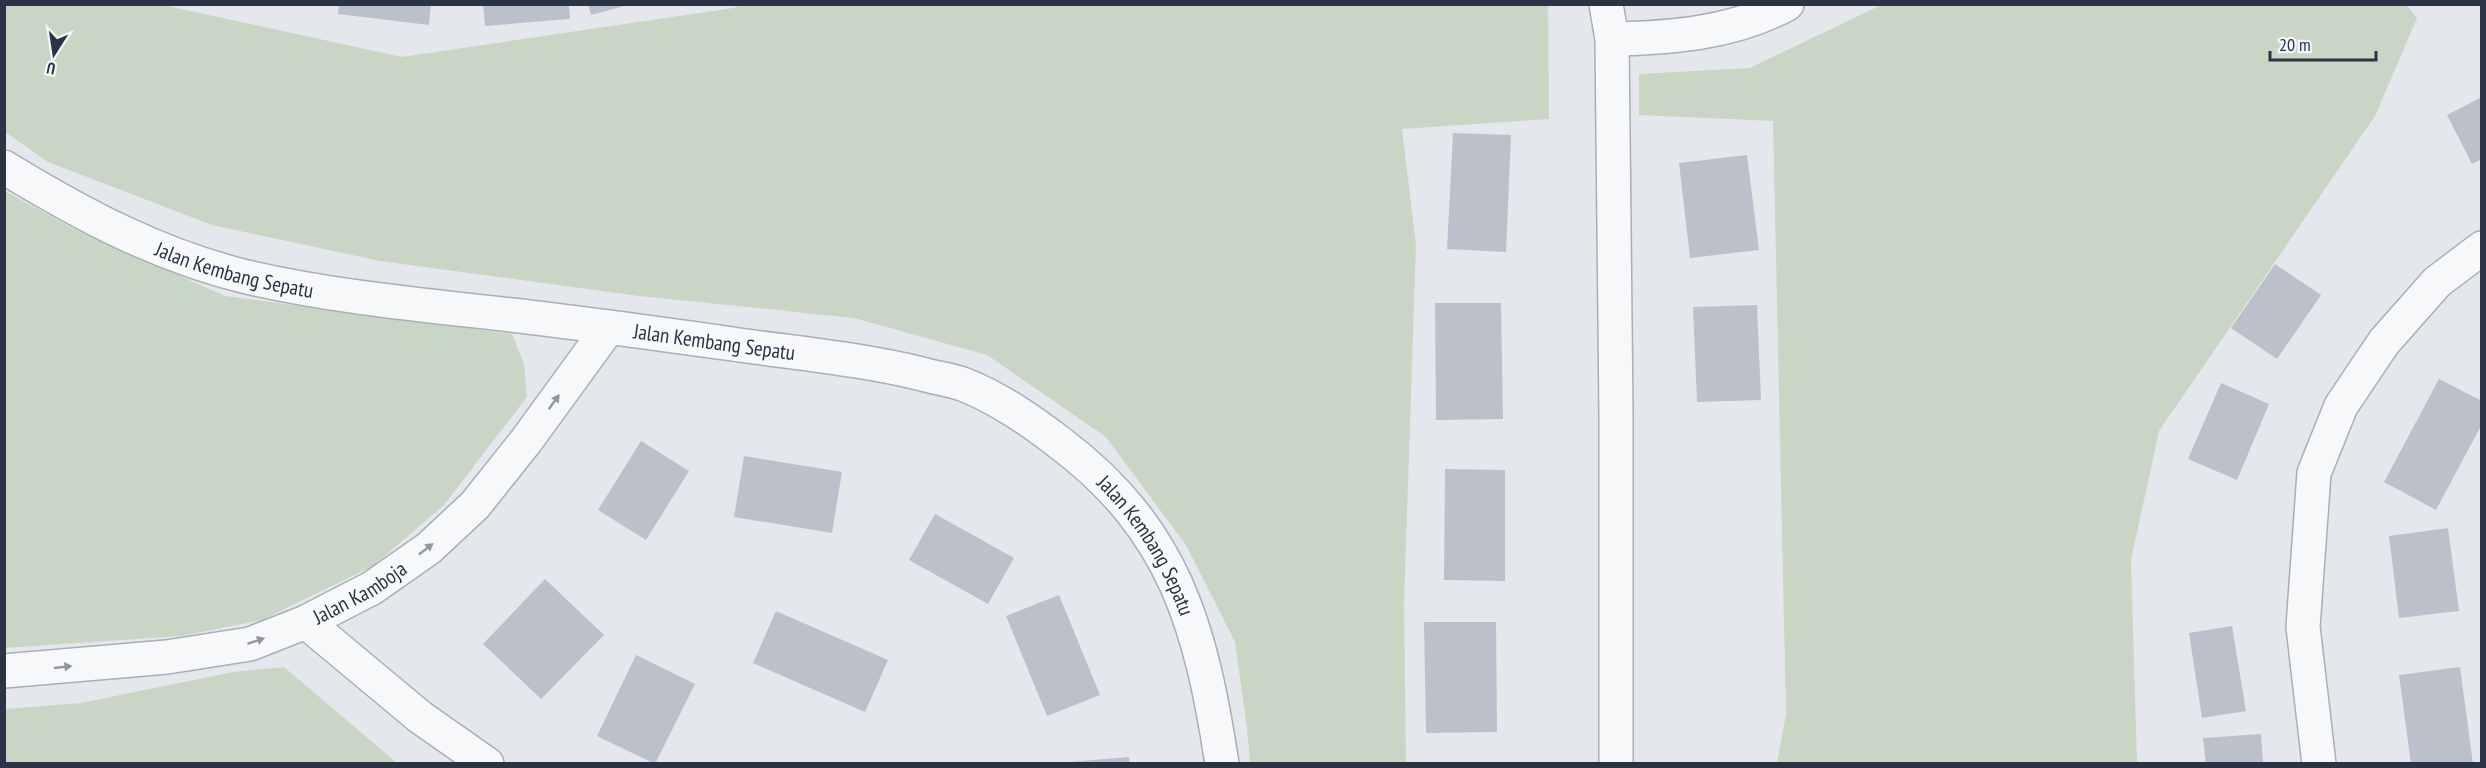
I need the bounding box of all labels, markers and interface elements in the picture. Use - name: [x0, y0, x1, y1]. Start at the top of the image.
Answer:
- north arrow: [24, 24, 84, 84]
- scale bar: [2270, 24, 2376, 62]
- text: 20 m: [2279, 33, 2311, 56]
- text: U: [45, 58, 57, 79]
- street label: Jalan Kembang Sepatu: [151, 234, 316, 303]
- street label: Jalan Kembang Sepatu: [631, 317, 797, 366]
- one-way arrow: [547, 395, 559, 410]
- street label: Jalan Kembang Sepatu: [1091, 468, 1201, 619]
- one-way arrow: [419, 544, 434, 556]
- street label: Jalan Kamboja: [307, 555, 411, 630]
- one-way arrow: [247, 636, 265, 646]
- one-way arrow: [53, 662, 72, 672]

